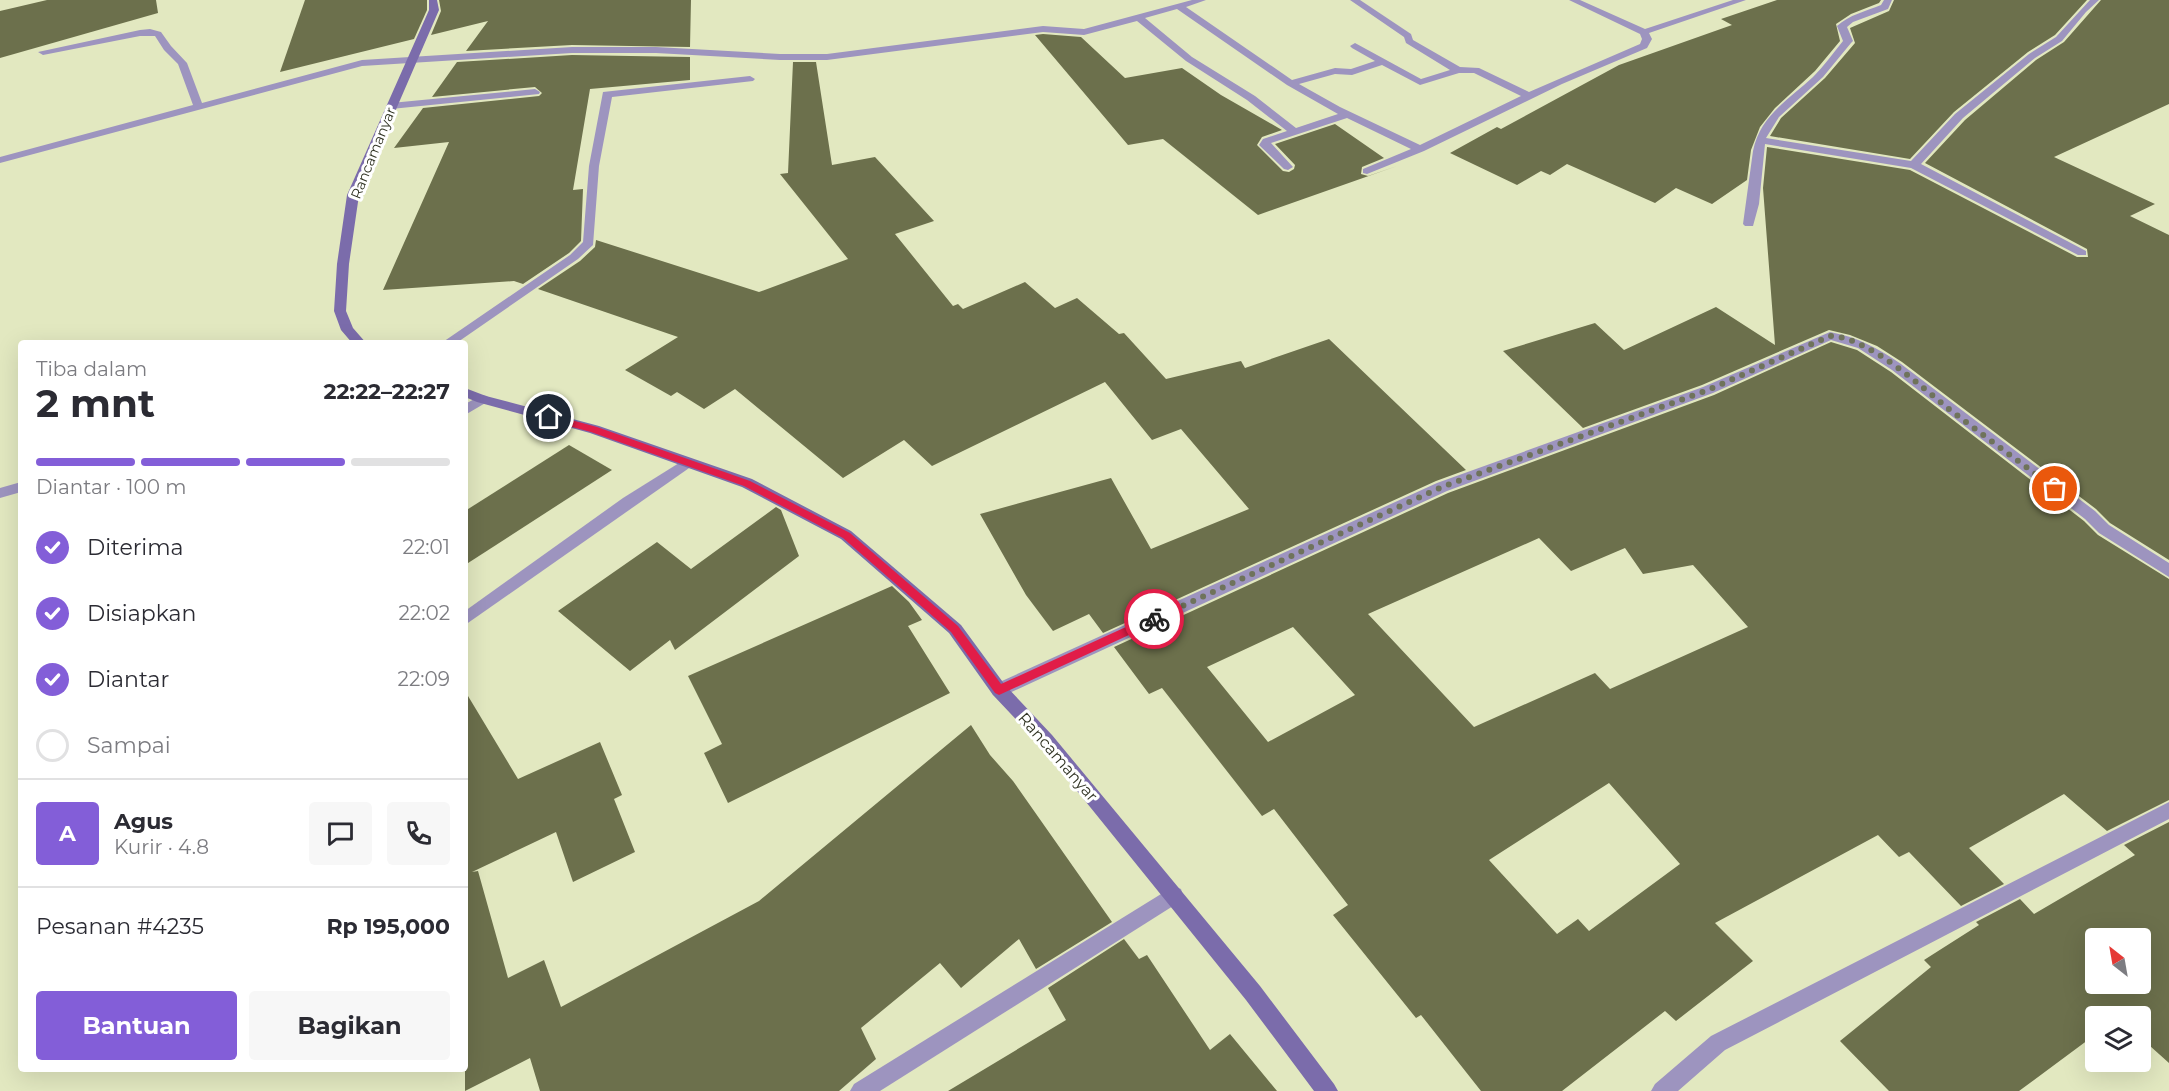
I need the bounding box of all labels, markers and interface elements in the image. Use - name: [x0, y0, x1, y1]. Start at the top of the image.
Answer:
- street label: Rancamanyar: [346, 104, 400, 202]
- text: Tiba dalam: [36, 357, 147, 381]
- text: 22:22–22:27: [323, 378, 450, 405]
- text: 2 mnt: [36, 379, 155, 427]
- pin: [523, 391, 574, 442]
- icon: home: [532, 400, 565, 433]
- pin: [2029, 463, 2080, 514]
- icon: bag: [2038, 472, 2071, 505]
- text: Diantar · 100 m: [36, 475, 186, 499]
- icon: check: [36, 531, 69, 564]
- text: Diterima: [87, 534, 184, 561]
- text: 22:01: [403, 535, 450, 559]
- courier: [1124, 589, 1184, 649]
- icon: check: [36, 597, 69, 630]
- text: Disiapkan: [87, 600, 196, 627]
- text: 22:02: [398, 601, 450, 625]
- icon: bike: [1138, 603, 1171, 636]
- icon: check: [36, 663, 69, 696]
- text: Diantar: [87, 666, 169, 693]
- text: 22:09: [398, 667, 450, 691]
- street label: Rancamanyar: [1014, 709, 1102, 805]
- text: Sampai: [87, 732, 171, 759]
- button: chat: [309, 802, 372, 865]
- button: phone: [387, 802, 450, 865]
- text: Agus: [114, 808, 173, 835]
- text: A: [59, 820, 76, 847]
- text: Kurir · 4.8: [114, 835, 209, 859]
- text: Pesanan #4235: [36, 913, 204, 940]
- text: Rp 195,000: [326, 913, 450, 940]
- north arrow: [2085, 928, 2151, 994]
- map controls: [2085, 928, 2151, 1072]
- button: Bantuan: [36, 991, 237, 1060]
- button: Bagikan: [249, 991, 450, 1060]
- button: layers: [2085, 1006, 2151, 1072]

